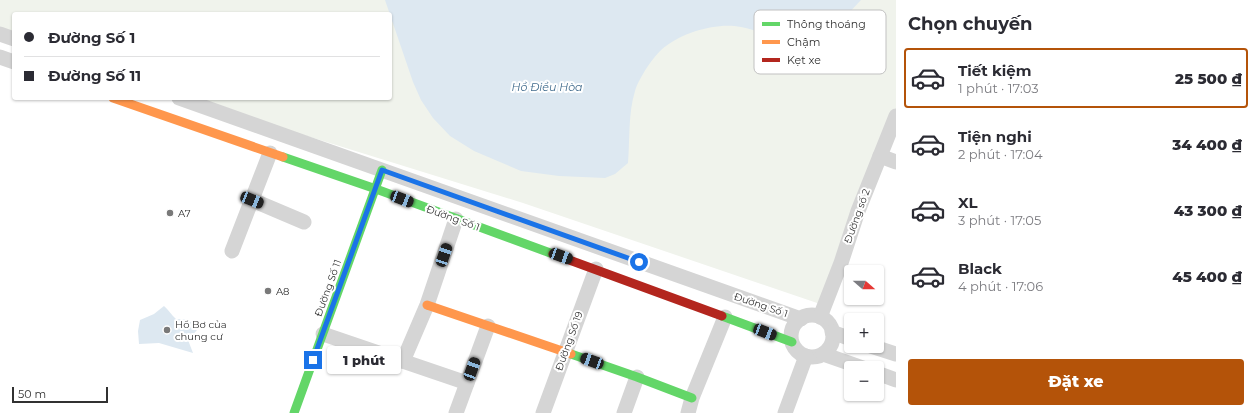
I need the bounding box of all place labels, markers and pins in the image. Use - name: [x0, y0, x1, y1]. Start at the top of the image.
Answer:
- place label: A7: [178, 207, 191, 220]
- marker: A7: [165, 208, 175, 218]
- place label: A8: [276, 285, 290, 298]
- marker: A8: [263, 286, 273, 296]
- place label: Hồ Bơ của chung cư: [175, 318, 227, 343]
- marker: Hồ Bơ của chung cư: [162, 325, 172, 335]

